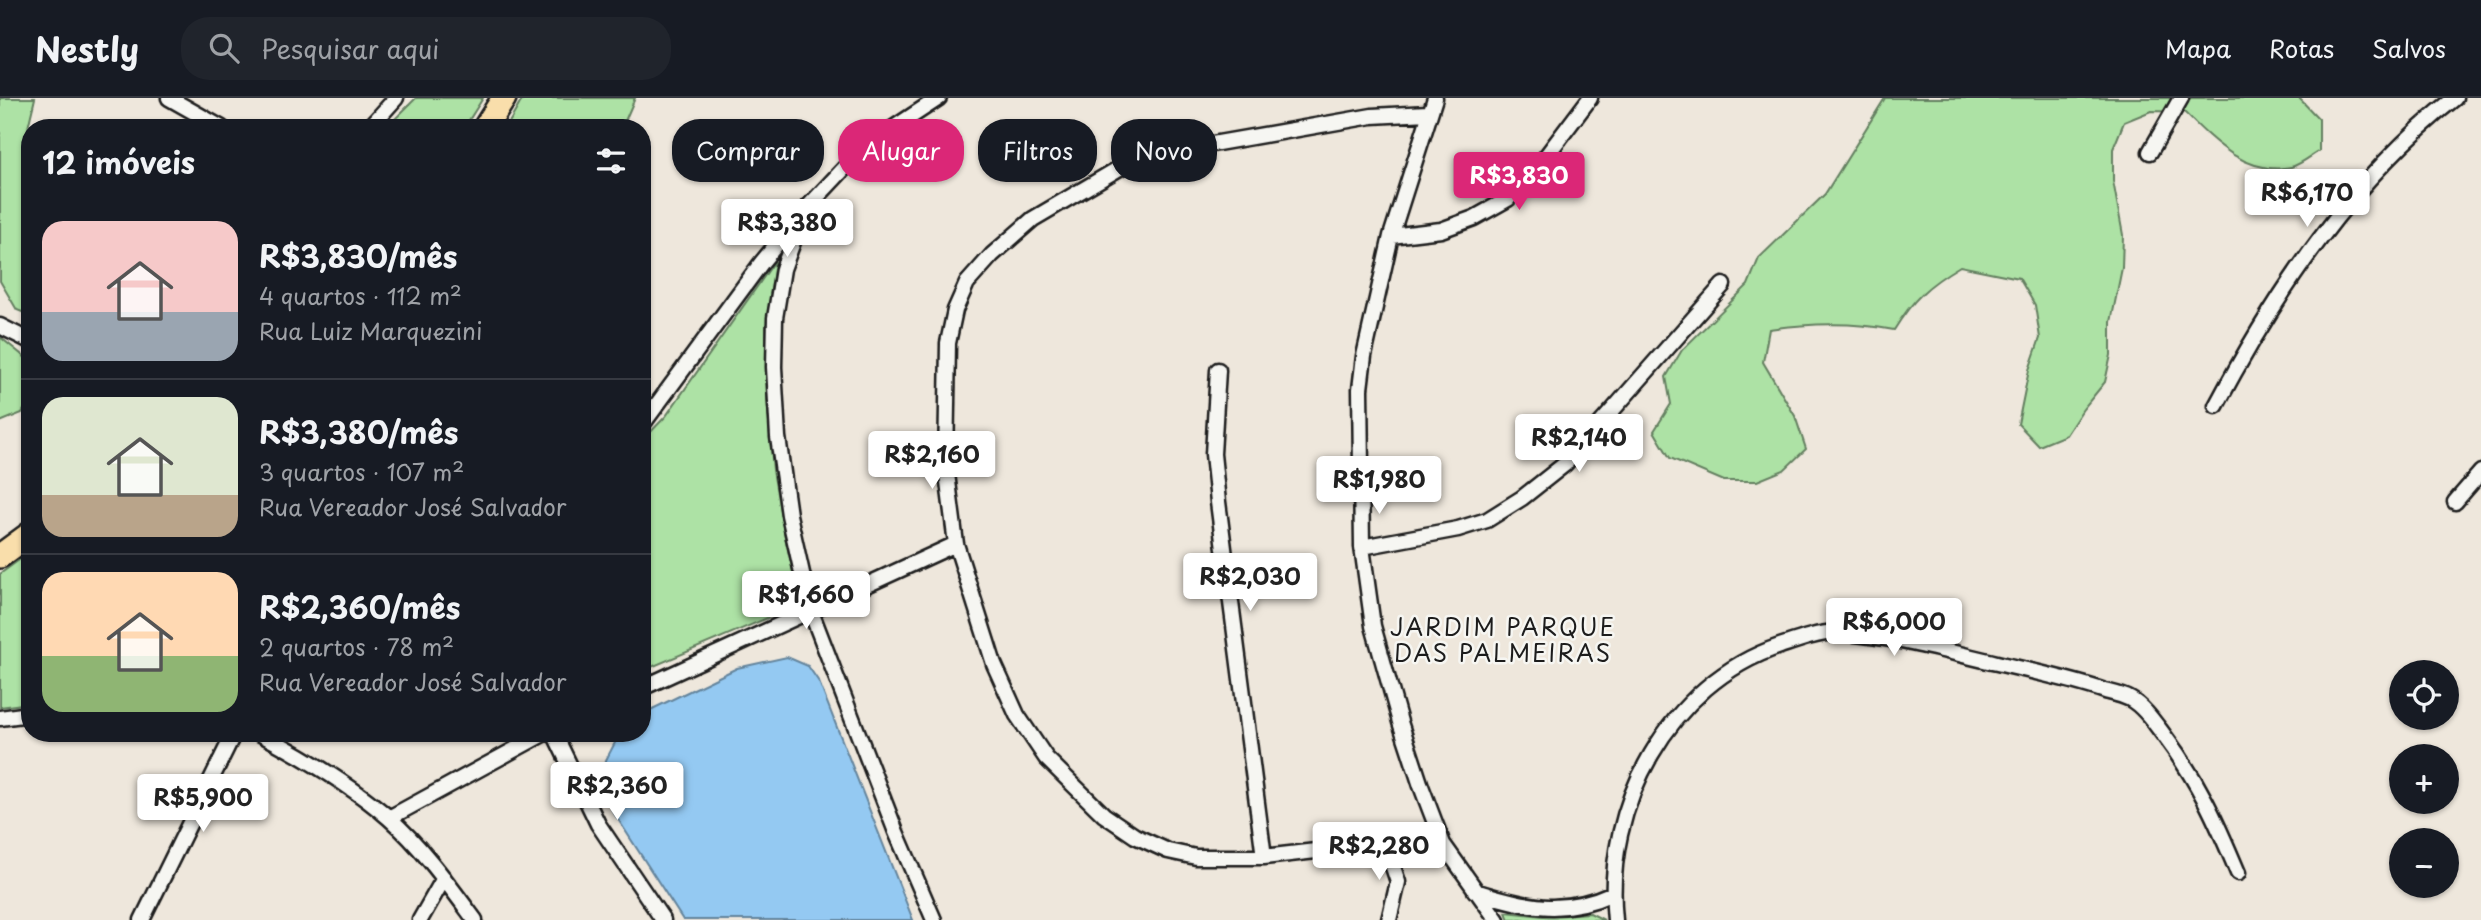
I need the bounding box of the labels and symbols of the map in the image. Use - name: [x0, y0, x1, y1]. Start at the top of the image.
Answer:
- pin: R$3,830: [1454, 152, 1584, 212]
- pin: R$6,170: [2242, 170, 2372, 229]
- pin: R$3,380: [722, 200, 852, 259]
- pin: R$2,140: [1514, 414, 1644, 474]
- pin: R$2,160: [867, 432, 997, 491]
- pin: R$1,980: [1314, 456, 1444, 516]
- pin: R$2,030: [1185, 554, 1315, 613]
- pin: R$1,660: [741, 572, 871, 631]
- pin: R$6,000: [1829, 598, 1959, 658]
- district label: JARDIM PARQUE DAS PALMEIRAS: [1390, 609, 1616, 670]
- pin: R$2,360: [552, 762, 682, 822]
- pin: R$5,900: [138, 774, 268, 834]
- pin: R$2,280: [1314, 822, 1444, 882]

